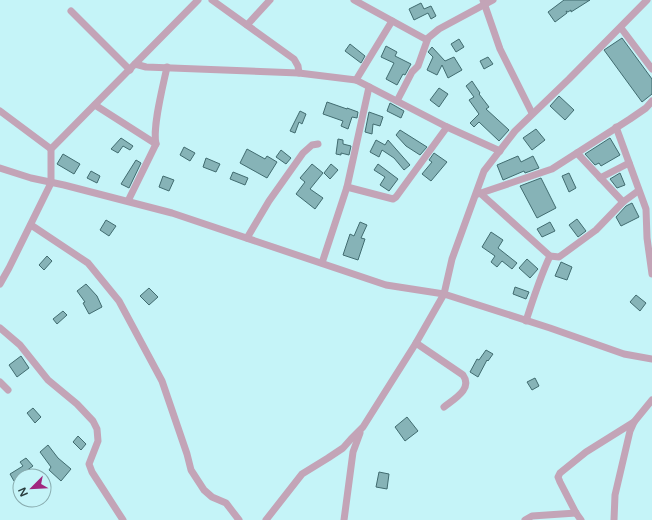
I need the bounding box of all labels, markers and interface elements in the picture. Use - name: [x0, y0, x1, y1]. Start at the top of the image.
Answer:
- north arrow: [12, 468, 52, 508]
- text: N: [16, 485, 31, 499]

